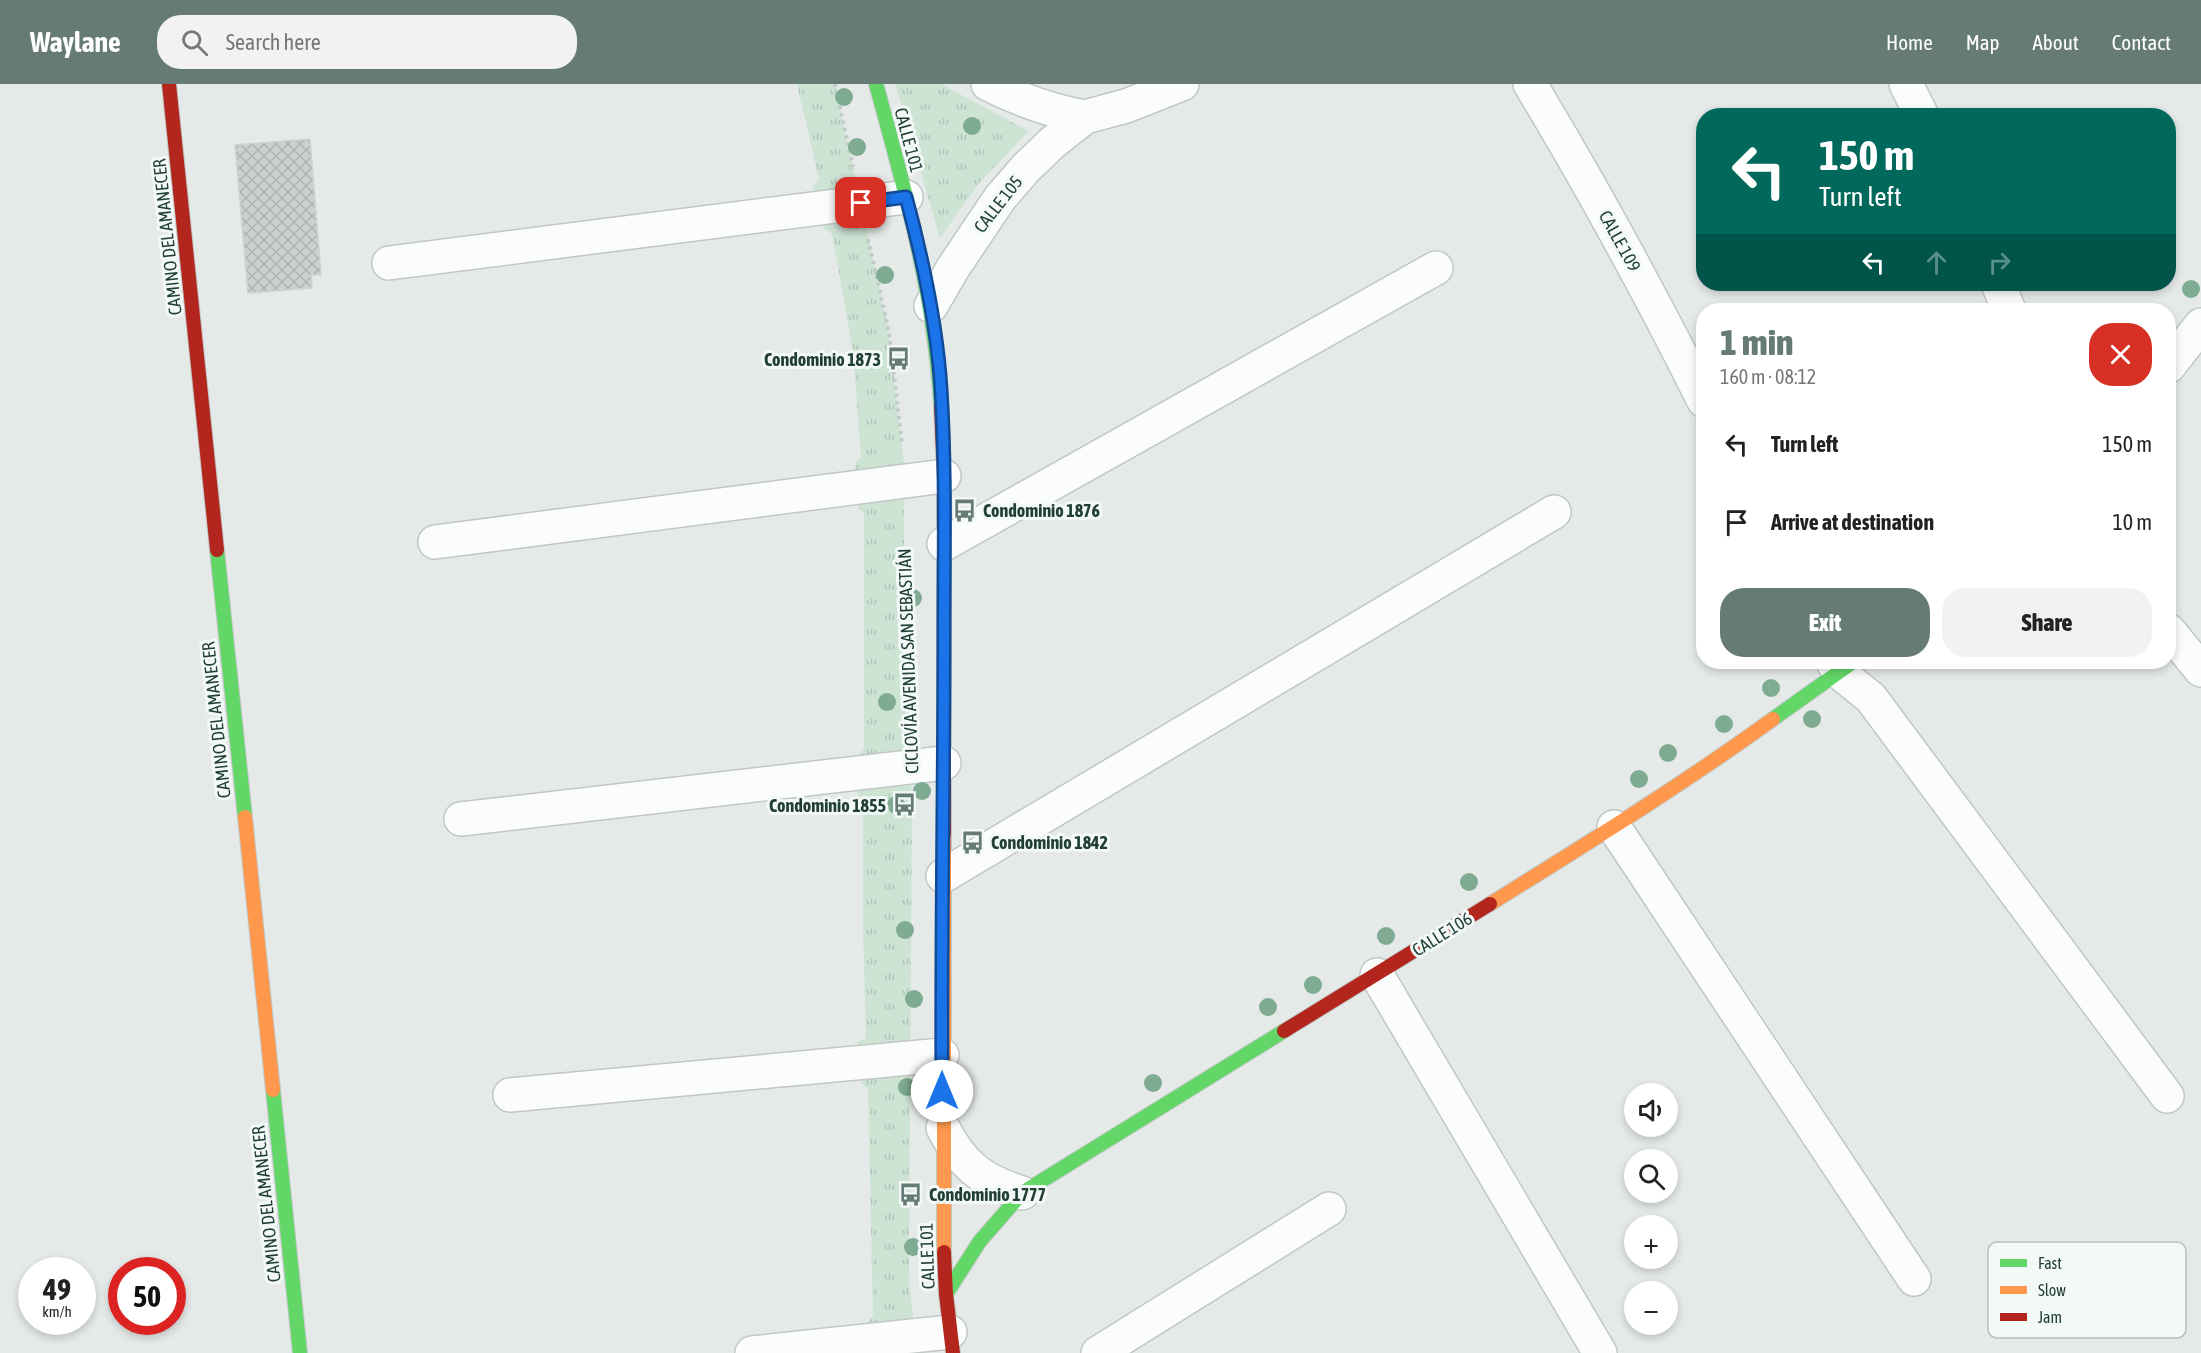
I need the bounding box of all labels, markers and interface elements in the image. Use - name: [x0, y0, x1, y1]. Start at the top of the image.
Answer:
- search box: [157, 15, 577, 69]
- text: Waylane: [30, 26, 121, 58]
- icon: search: [178, 26, 211, 59]
- text: Search here: [226, 29, 321, 55]
- text: Home: [1886, 30, 1933, 54]
- text: Map: [1966, 30, 2000, 54]
- text: About: [2033, 30, 2079, 54]
- text: Contact: [2112, 30, 2171, 54]
- street label: CALLE 101: [890, 105, 928, 175]
- text: 150 m: [1819, 131, 1914, 179]
- icon: left: [1720, 132, 1798, 210]
- street label: CAMINO DEL AMANECER: [148, 158, 186, 316]
- street label: CALLE 105: [969, 171, 1027, 237]
- pin: [835, 177, 886, 228]
- text: Turn left: [1819, 181, 1902, 212]
- icon: arrive: [844, 186, 877, 219]
- street label: CALLE 109: [1595, 207, 1645, 275]
- icon: left: [1857, 246, 1890, 279]
- icon: ahead: [1920, 246, 1953, 279]
- icon: right: [1983, 246, 2016, 279]
- text: 1 min: [1720, 321, 1794, 363]
- button: close: [2089, 323, 2152, 386]
- bus stop icon: Condominio 1873: [886, 346, 912, 372]
- place label: Condominio 1873: [764, 349, 881, 370]
- text: 160 m · 08:12: [1720, 365, 1816, 388]
- icon: left: [1720, 428, 1753, 461]
- text: Turn left: [1771, 431, 1838, 457]
- text: 150 m: [2102, 431, 2152, 457]
- bus stop icon: Condominio 1876: [952, 497, 978, 523]
- place label: Condominio 1876: [983, 500, 1100, 521]
- icon: arrive: [1720, 506, 1753, 539]
- text: Arrive at destination: [1771, 509, 1934, 535]
- text: 10 m: [2112, 509, 2152, 535]
- street label: CICLOVÍA AVENIDA SAN SEBASTIÁN: [894, 548, 922, 774]
- button: Exit: [1720, 588, 1930, 657]
- button: Share: [1942, 588, 2152, 657]
- street label: CAMINO DEL AMANECER: [197, 641, 235, 799]
- bus stop icon: Condominio 1855: [891, 792, 917, 818]
- place label: Condominio 1855: [769, 795, 886, 816]
- bus stop icon: Condominio 1842: [960, 829, 986, 855]
- place label: Condominio 1842: [991, 832, 1108, 853]
- street label: CALLE 106: [1408, 908, 1476, 960]
- position arrow: [910, 1059, 974, 1123]
- map controls: [1624, 1083, 1678, 1335]
- button: sound: [1624, 1083, 1678, 1137]
- street label: CAMINO DEL AMANECER: [247, 1125, 285, 1283]
- button: search: [1624, 1149, 1678, 1203]
- bus stop icon: Condominio 1777: [898, 1181, 924, 1207]
- place label: Condominio 1777: [929, 1184, 1046, 1205]
- button: +: [1624, 1215, 1678, 1269]
- street label: CALLE 101: [915, 1222, 939, 1290]
- legend: [1988, 1242, 2186, 1338]
- text: Fast: [2038, 1254, 2062, 1272]
- speed limit sign: 50: [108, 1257, 186, 1335]
- text: 49: [43, 1272, 71, 1306]
- button: −: [1624, 1281, 1678, 1335]
- text: Slow: [2038, 1281, 2066, 1299]
- text: km/h: [42, 1303, 72, 1320]
- text: Jam: [2038, 1308, 2062, 1326]

